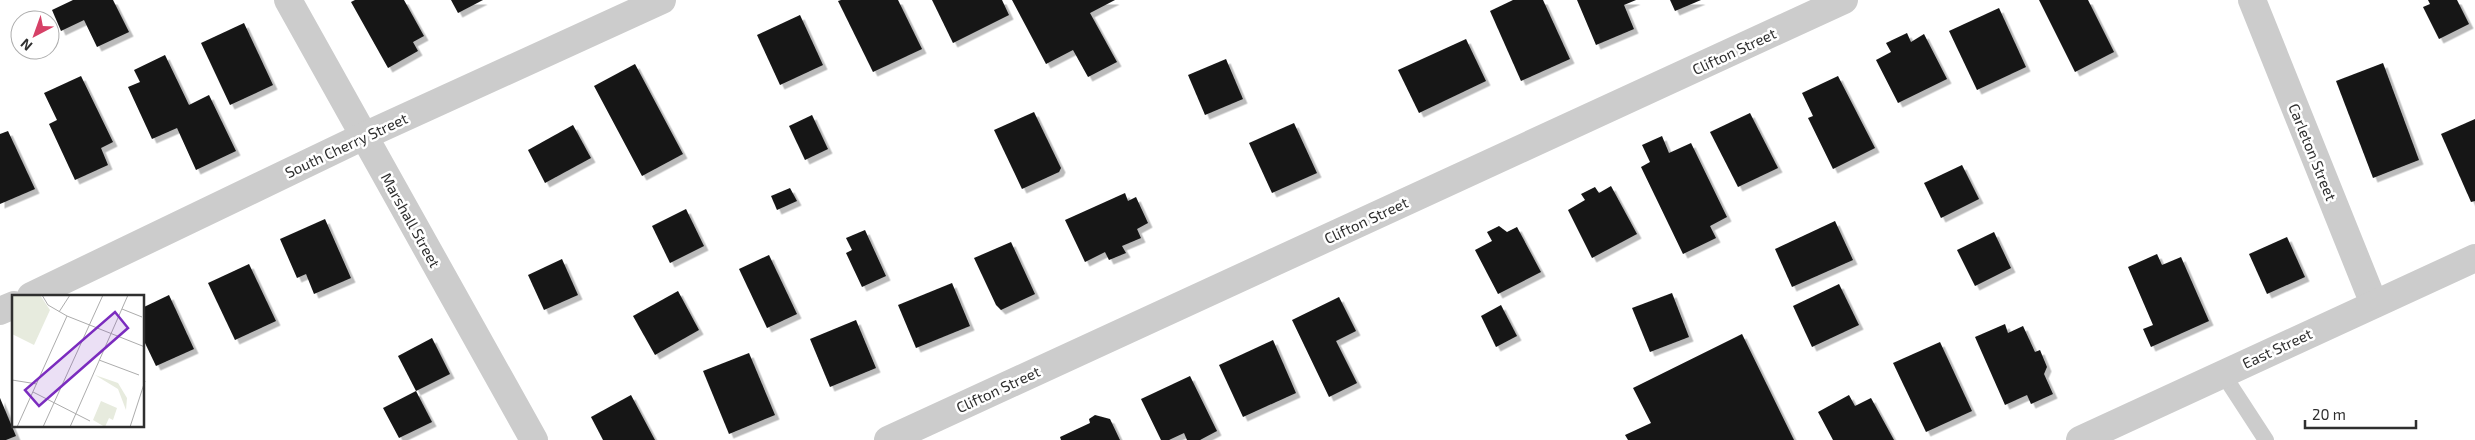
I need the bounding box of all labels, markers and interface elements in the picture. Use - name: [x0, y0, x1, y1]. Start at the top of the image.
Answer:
- north arrow: [10, 10, 60, 60]
- street label: Clifton Street: [1689, 24, 1779, 78]
- text: N: [17, 35, 36, 55]
- street label: Carleton Street: [2285, 101, 2341, 204]
- street label: South Cherry Street: [282, 109, 410, 181]
- street label: Marshall Street: [378, 169, 445, 271]
- street label: Clifton Street: [1321, 193, 1411, 247]
- inset map: [12, 295, 145, 428]
- street label: East Street: [2239, 324, 2315, 372]
- street label: Clifton Street: [953, 362, 1043, 416]
- scale bar: [2305, 398, 2416, 430]
- text: 20 m: [2312, 405, 2346, 423]

